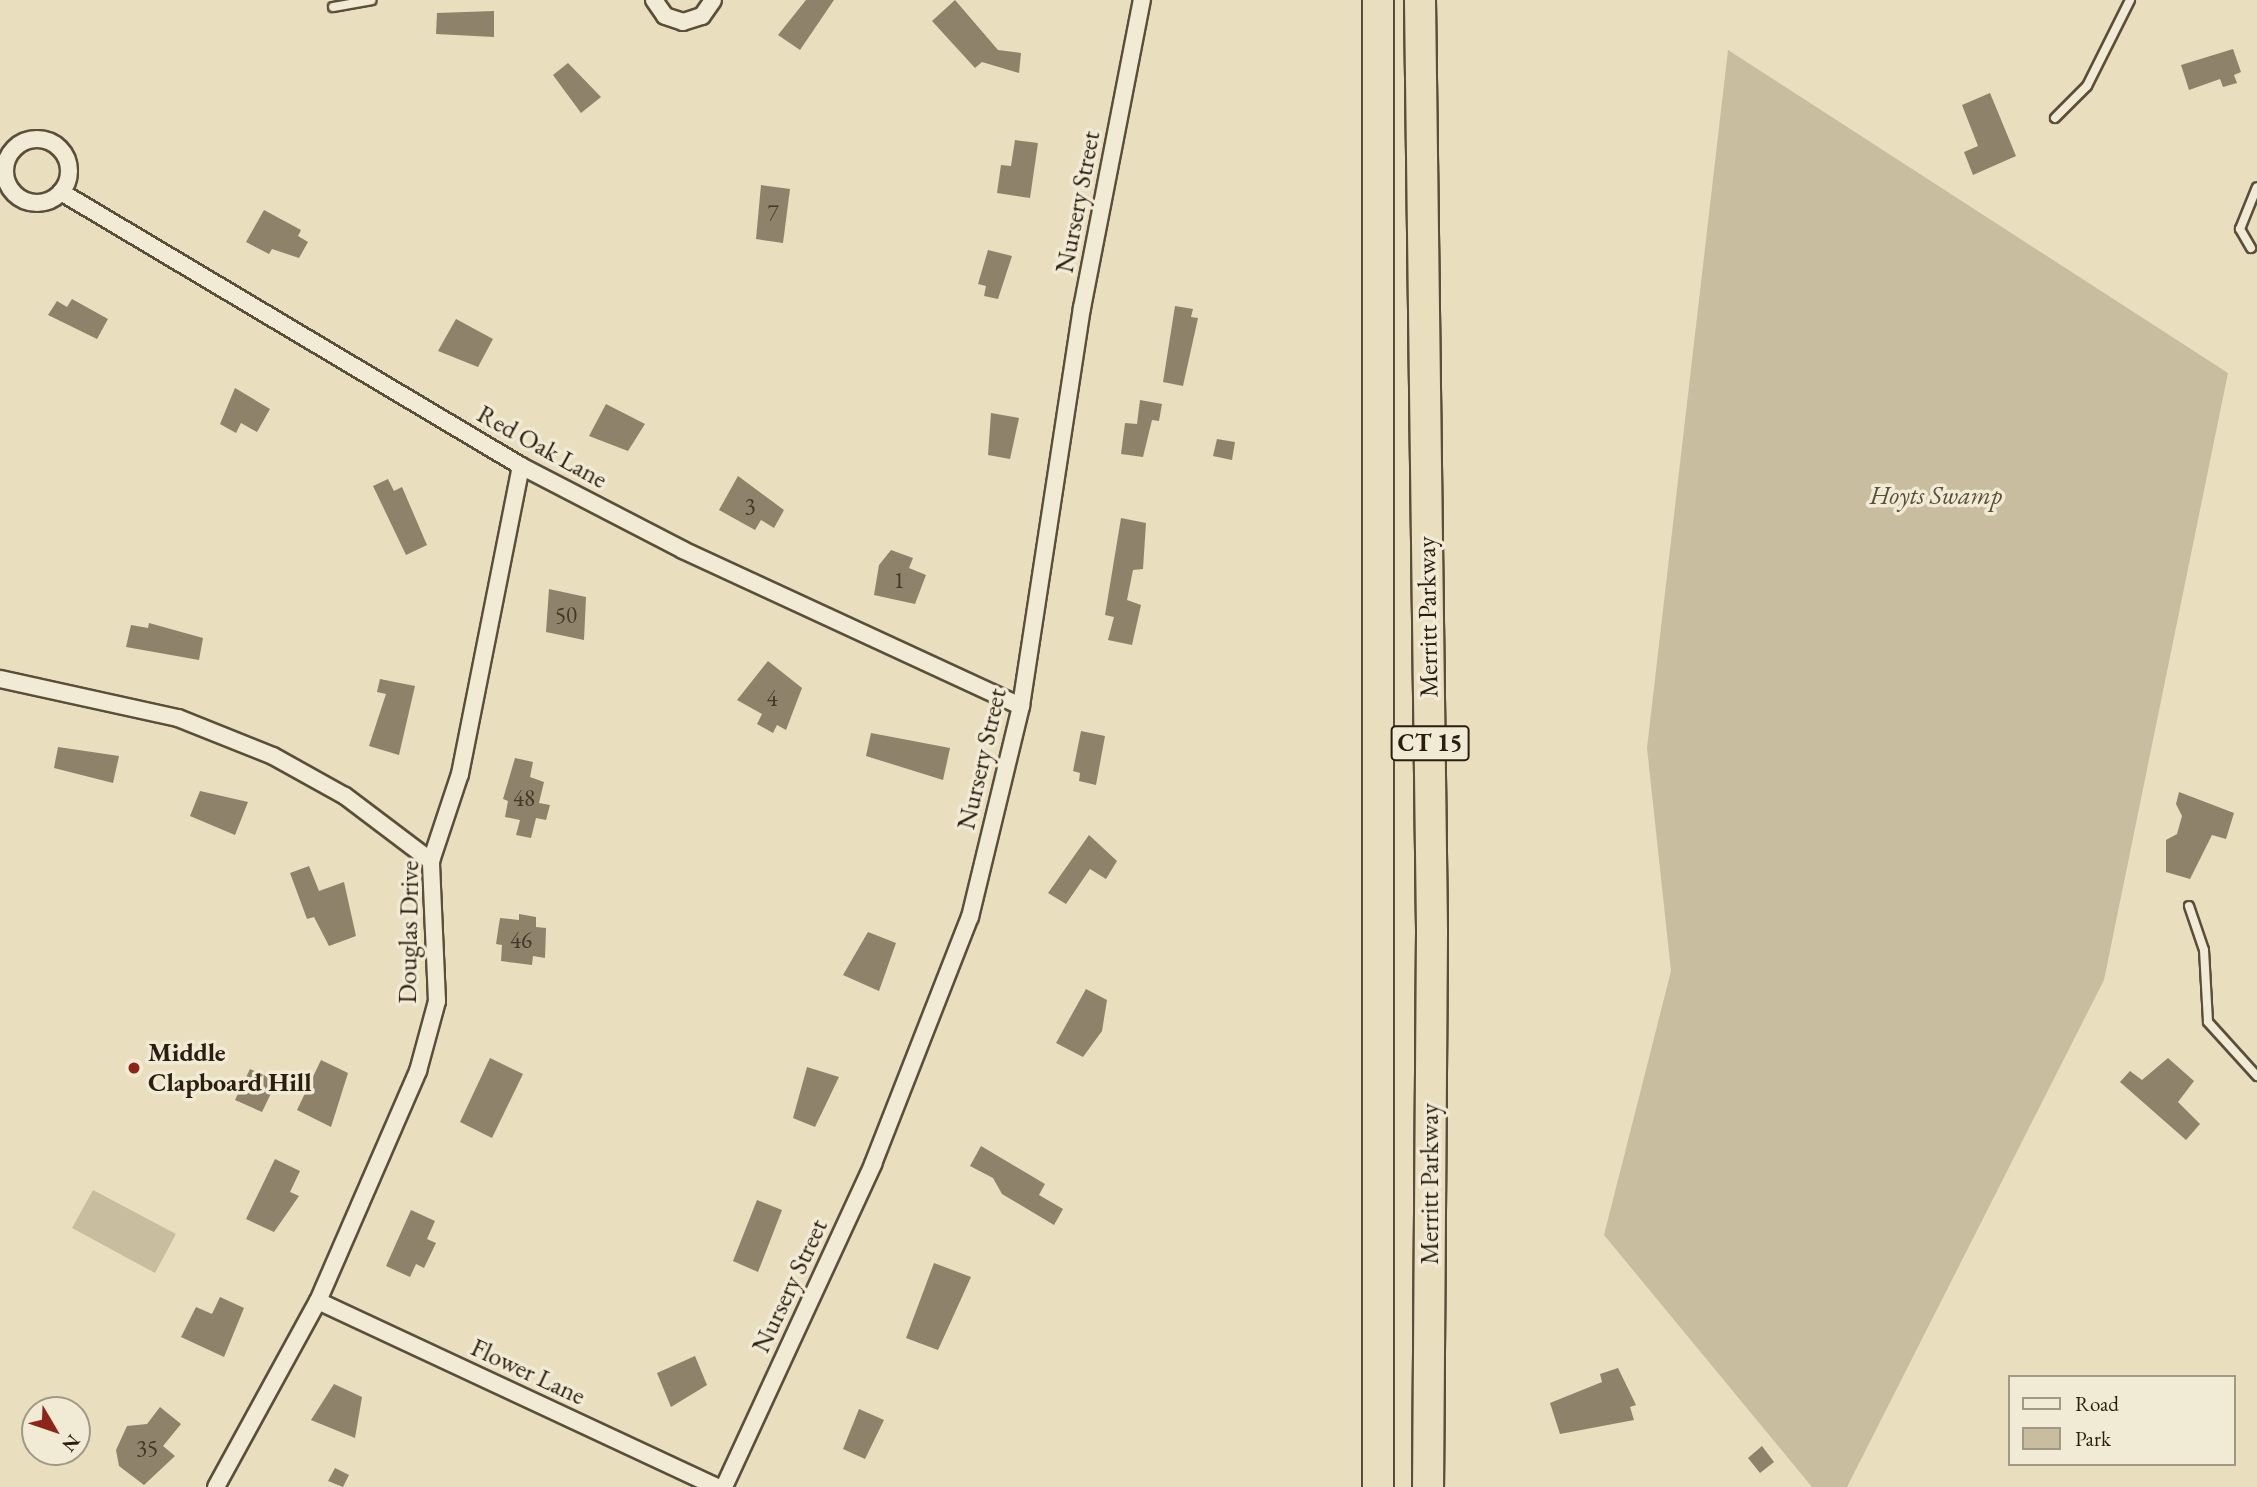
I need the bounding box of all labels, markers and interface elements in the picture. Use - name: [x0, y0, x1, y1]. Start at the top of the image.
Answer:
- street label: Nursery Street: [1049, 128, 1107, 276]
- house number: 7: [767, 199, 779, 227]
- street label: Red Oak Lane: [472, 398, 612, 496]
- park label: Hoyts Swamp: [1870, 480, 2002, 512]
- house number: 3: [744, 492, 756, 520]
- street label: Merritt Parkway: [1411, 536, 1445, 698]
- house number: 1: [893, 566, 905, 594]
- house number: 50: [555, 601, 577, 629]
- house number: 4: [766, 684, 778, 712]
- street label: Nursery Street: [951, 685, 1013, 833]
- road number: CT 15: [1390, 722, 1470, 764]
- house number: 48: [513, 784, 535, 812]
- street label: Douglas Drive: [392, 860, 426, 1004]
- house number: 46: [510, 926, 532, 954]
- place label: Middle Clapboard Hill: [148, 1037, 312, 1098]
- marker: Middle Clapboard Hill: [126, 1060, 142, 1076]
- street label: Merritt Parkway: [1414, 1103, 1446, 1265]
- street label: Nursery Street: [745, 1214, 835, 1358]
- street label: Flower Lane: [466, 1332, 590, 1412]
- legend: [2008, 1375, 2236, 1466]
- text: Road: [2075, 1390, 2119, 1417]
- north arrow: [21, 1396, 91, 1466]
- text: Park: [2075, 1425, 2111, 1452]
- text: N: [57, 1429, 86, 1457]
- house number: 35: [136, 1434, 158, 1462]

